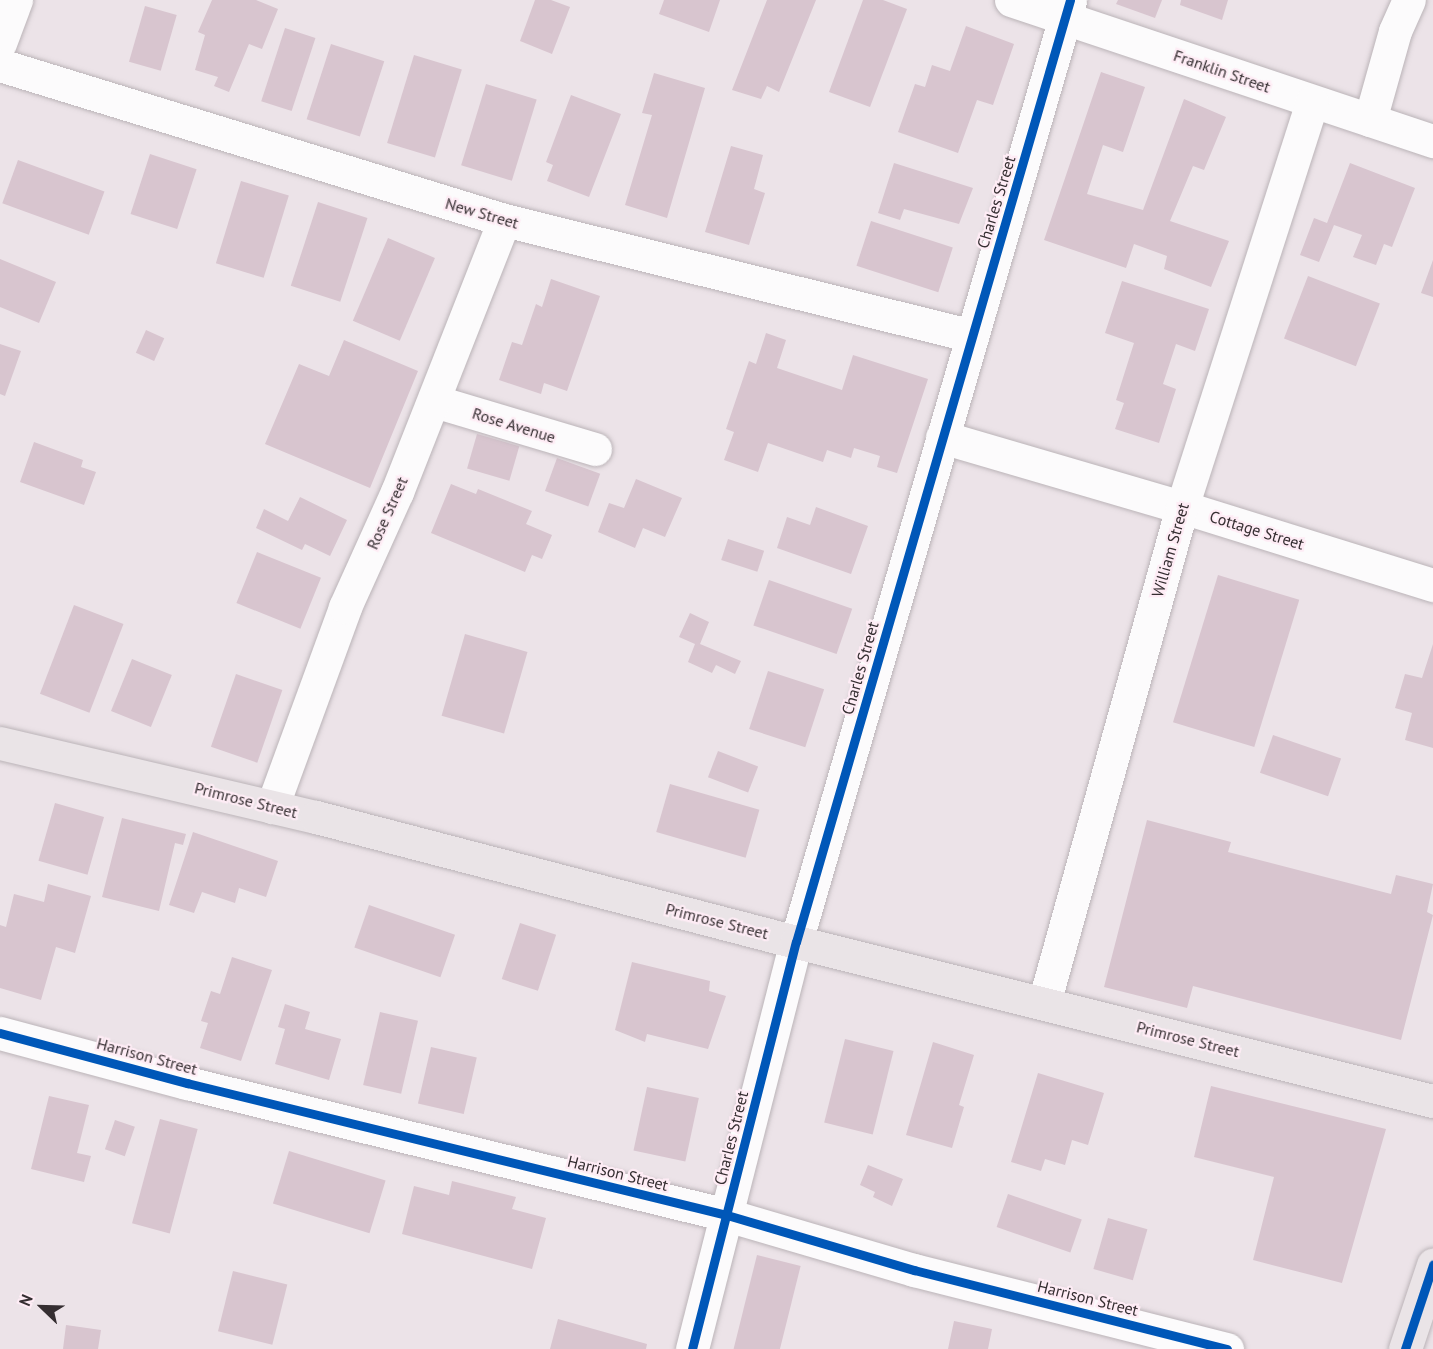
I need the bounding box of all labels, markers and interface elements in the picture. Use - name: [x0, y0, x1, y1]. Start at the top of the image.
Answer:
- street label: Franklin Street: [1171, 45, 1273, 97]
- street label: Charles Street: [973, 153, 1019, 251]
- street label: New Street: [443, 193, 521, 233]
- street label: Rose Avenue: [470, 403, 558, 447]
- street label: Rose Street: [363, 474, 411, 552]
- street label: William Street: [1147, 501, 1193, 599]
- street label: Cottage Street: [1207, 507, 1307, 553]
- street label: Charles Street: [838, 619, 882, 717]
- street label: Primrose Street: [193, 778, 299, 822]
- street label: Primrose Street: [664, 899, 770, 943]
- street label: Primrose Street: [1135, 1017, 1241, 1061]
- street label: Harrison Street: [95, 1033, 199, 1079]
- street label: Charles Street: [710, 1089, 752, 1187]
- street label: Harrison Street: [566, 1151, 670, 1195]
- street label: Harrison Street: [1036, 1276, 1140, 1320]
- north arrow: [12, 1277, 72, 1337]
- text: N: [14, 1291, 37, 1309]

